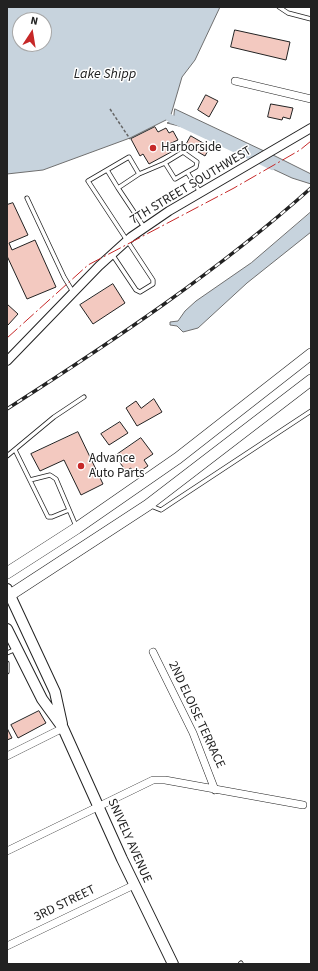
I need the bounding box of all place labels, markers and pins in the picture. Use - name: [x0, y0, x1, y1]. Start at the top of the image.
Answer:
- place label: Harborside: [161, 140, 222, 156]
- marker: Harborside: [148, 143, 158, 153]
- place label: Advance Auto Parts: [89, 451, 144, 482]
- marker: Advance Auto Parts: [76, 461, 86, 471]

